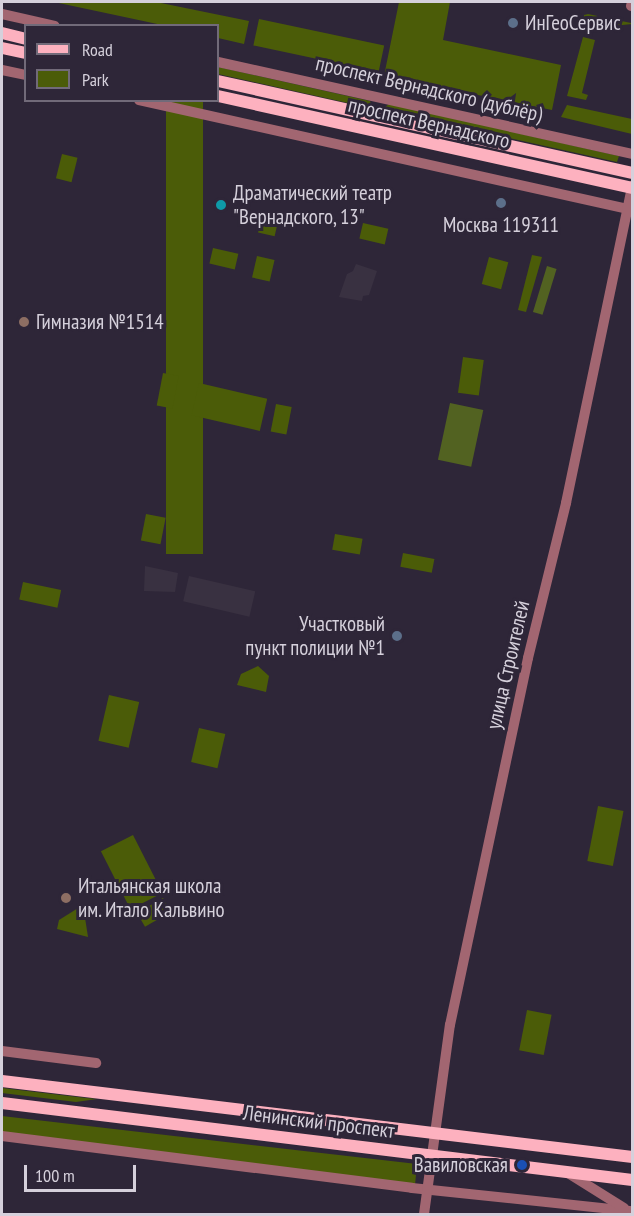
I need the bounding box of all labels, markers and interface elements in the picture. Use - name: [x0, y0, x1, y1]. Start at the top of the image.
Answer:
- place label: ИнГеоСервис: [525, 10, 621, 36]
- marker: ИнГеоСервис: [506, 16, 520, 30]
- legend: [24, 24, 219, 102]
- text: Road: [82, 38, 113, 61]
- street label: проспект Вернадского (дублёр): [313, 51, 545, 127]
- text: Park: [82, 68, 109, 91]
- street label: проспект Вернадского: [345, 92, 513, 154]
- place label: Драматический театр "Вернадского, 13": [233, 180, 392, 230]
- marker: Москва 119311: [494, 196, 508, 210]
- marker: Драматический театр "Вернадского, 13": [214, 198, 228, 212]
- place label: Москва 119311: [443, 212, 559, 238]
- place label: Гимназия №1514: [36, 309, 164, 335]
- marker: Гимназия №1514: [17, 315, 31, 329]
- street label: улица Строителей: [481, 598, 535, 732]
- place label: Участковый пункт полиции №1: [245, 611, 385, 661]
- marker: Участковый пункт полиции №1: [390, 629, 404, 643]
- place label: Итальянская школа им. Итало Кальвино: [78, 873, 226, 923]
- marker: Итальянская школа им. Итало Кальвино: [59, 891, 73, 905]
- street label: Ленинский проспект: [242, 1100, 396, 1144]
- place label: Вавиловская: [414, 1152, 508, 1178]
- scale bar: [27, 1153, 140, 1191]
- marker: Вавиловская: [513, 1156, 531, 1174]
- text: 100 m: [35, 1164, 75, 1187]

